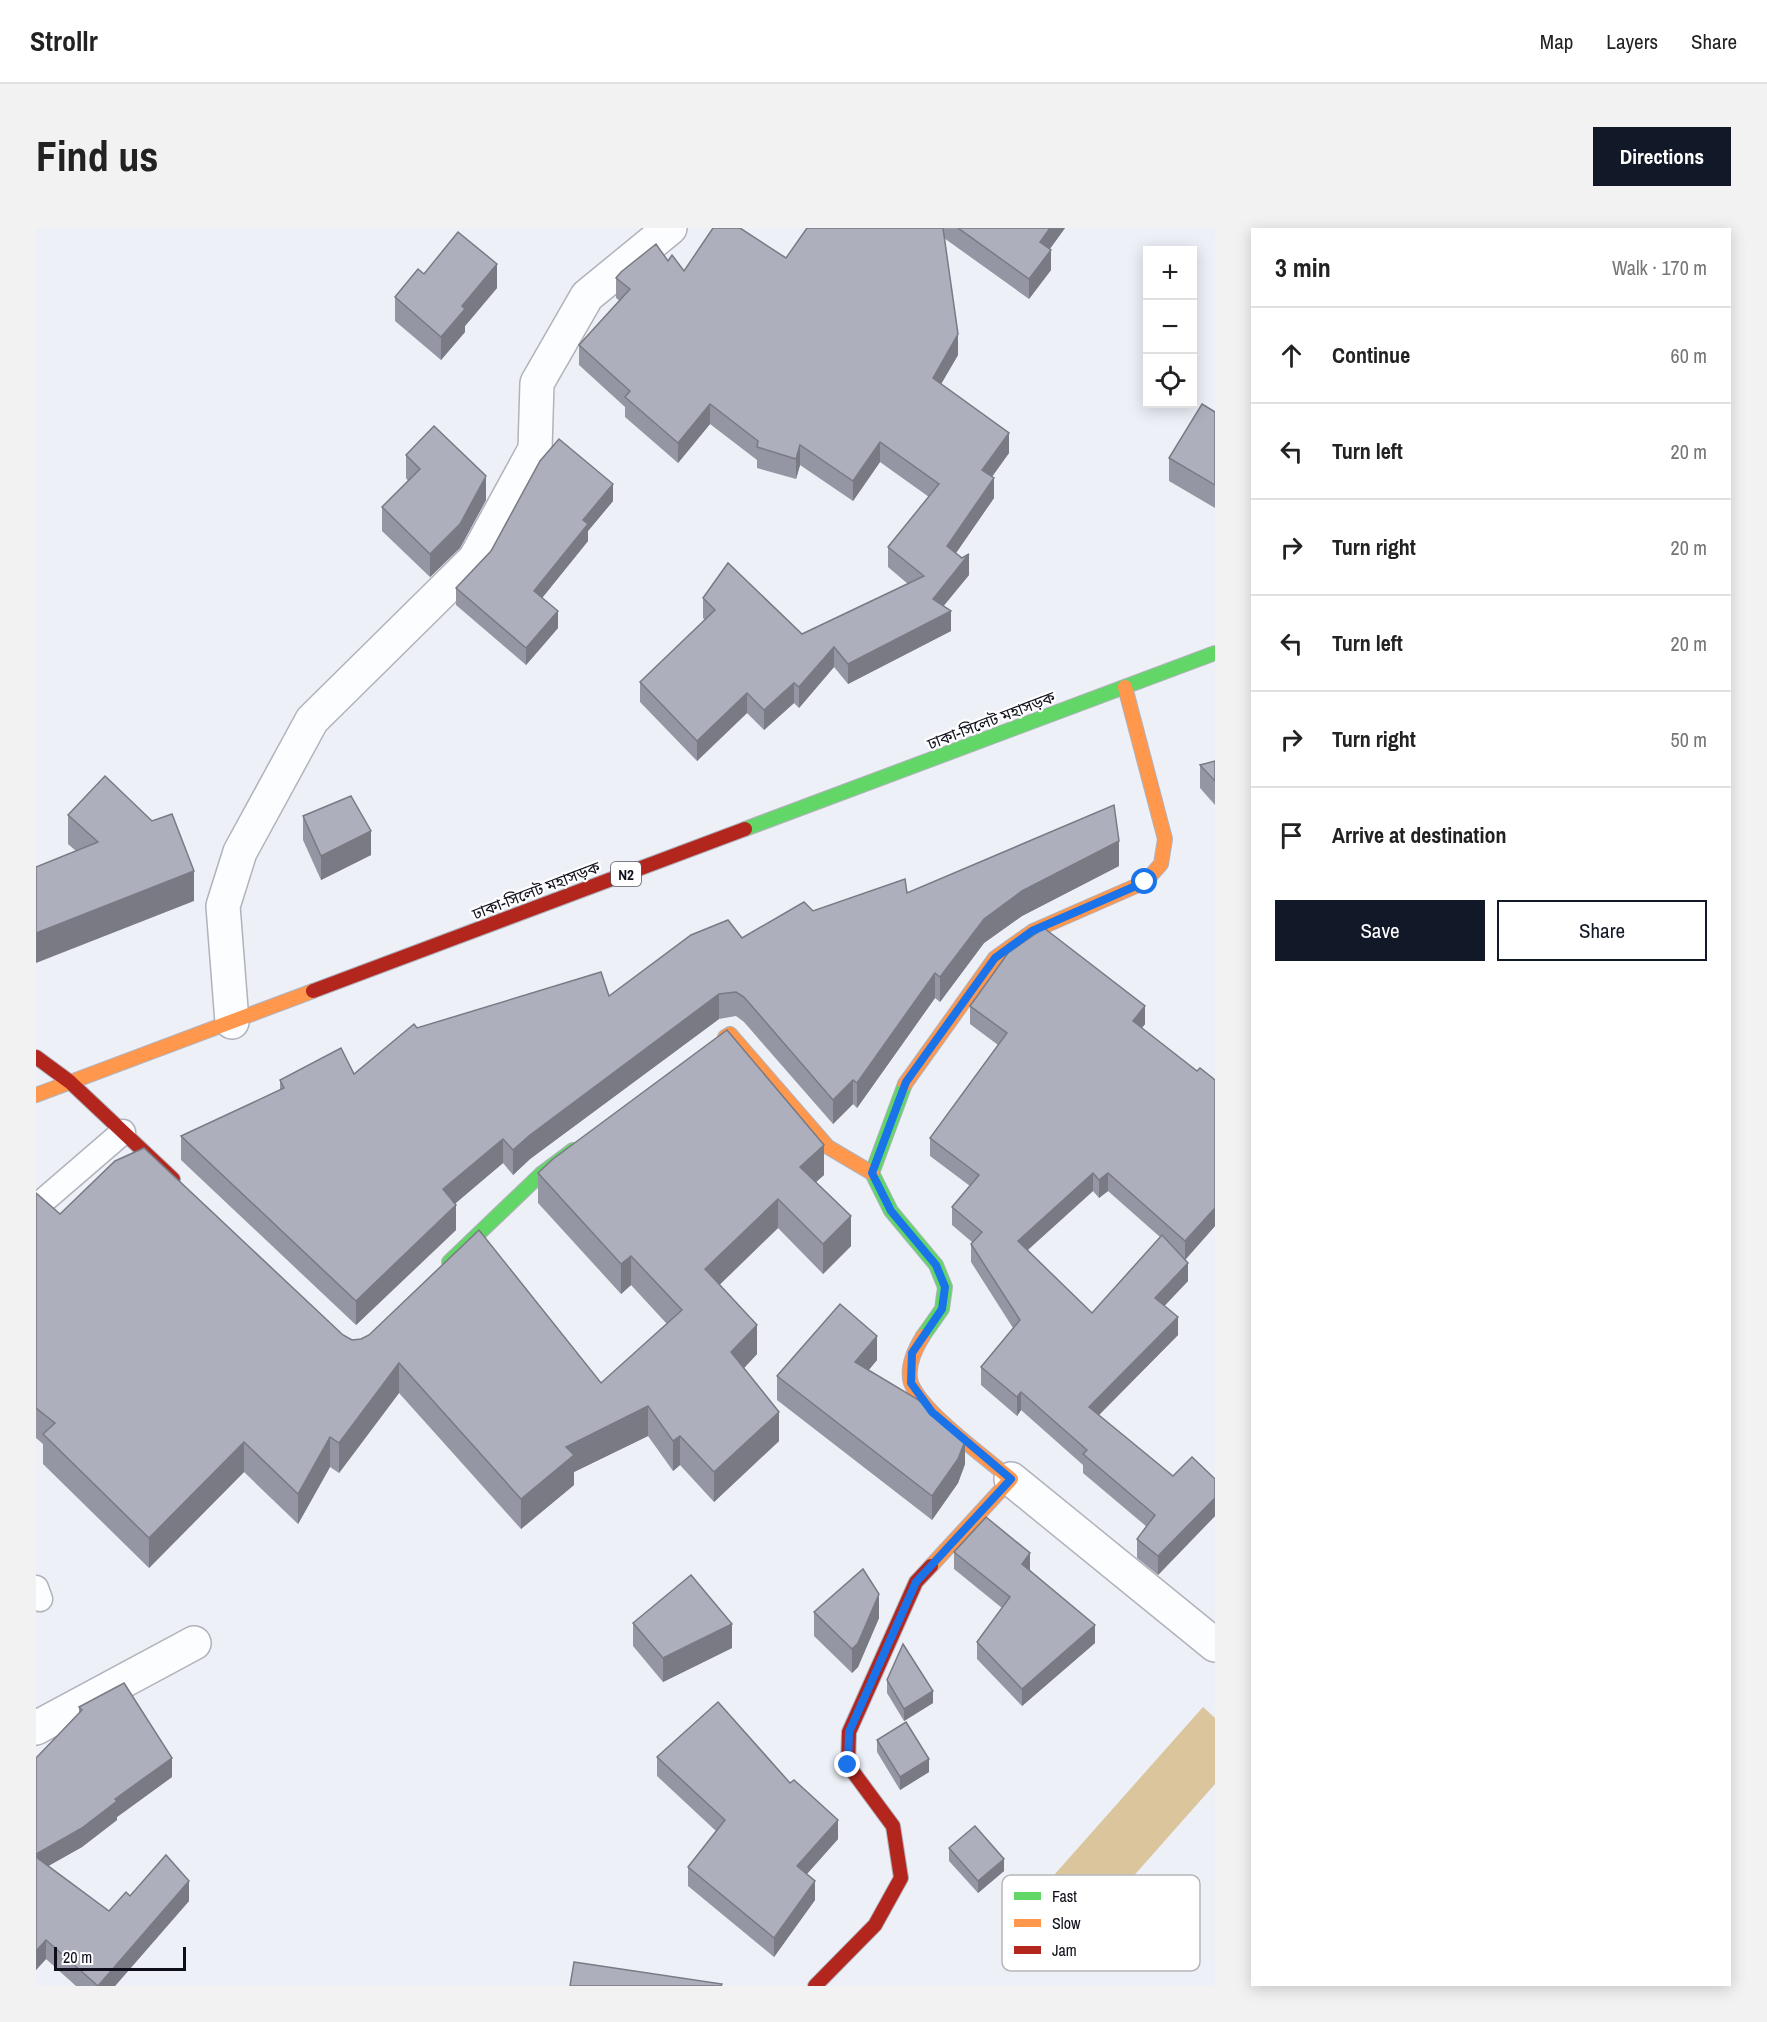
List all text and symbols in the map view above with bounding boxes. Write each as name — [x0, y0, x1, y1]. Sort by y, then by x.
text: Strollr — [30, 22, 98, 60]
text: Map — [1540, 27, 1573, 56]
text: Layers — [1606, 27, 1658, 56]
text: Share — [1691, 27, 1737, 56]
button: Directions — [1593, 127, 1731, 186]
text: Find us — [36, 128, 158, 184]
map controls — [1143, 246, 1197, 408]
button: + — [1143, 246, 1197, 300]
text: 3 min — [1275, 250, 1331, 285]
text: Walk · 170 m — [1612, 254, 1707, 281]
button: − — [1143, 300, 1197, 354]
icon: ahead — [1275, 339, 1308, 372]
text: Continue — [1332, 340, 1410, 370]
text: 60 m — [1671, 342, 1707, 369]
button: locate — [1143, 354, 1197, 408]
icon: left — [1275, 435, 1308, 468]
text: Turn left — [1332, 436, 1403, 466]
text: 20 m — [1671, 438, 1707, 465]
icon: right — [1275, 531, 1308, 564]
text: Turn right — [1332, 532, 1416, 562]
text: 20 m — [1671, 534, 1707, 561]
icon: left — [1275, 627, 1308, 660]
text: Turn left — [1332, 628, 1403, 658]
text: 20 m — [1671, 630, 1707, 657]
street label: ঢাকা-সিলেট মহাসড়ক — [923, 685, 1059, 755]
icon: right — [1275, 723, 1308, 756]
text: Turn right — [1332, 724, 1416, 754]
text: 50 m — [1671, 726, 1707, 753]
icon: arrive — [1275, 819, 1308, 852]
text: Arrive at destination — [1332, 820, 1506, 850]
street label: ঢাকা-সিলেট মহাসড়ক — [468, 855, 604, 925]
road number: N2 — [611, 862, 641, 886]
route start — [1131, 868, 1157, 894]
button: Save — [1275, 900, 1485, 961]
button: Share — [1497, 900, 1707, 961]
route end — [834, 1751, 860, 1777]
legend — [1002, 1875, 1200, 1971]
text: Fast — [1052, 1885, 1077, 1907]
text: Slow — [1052, 1912, 1081, 1934]
text: Jam — [1052, 1939, 1077, 1961]
scale bar — [54, 1944, 186, 1972]
text: 20 m — [63, 1946, 92, 1968]

